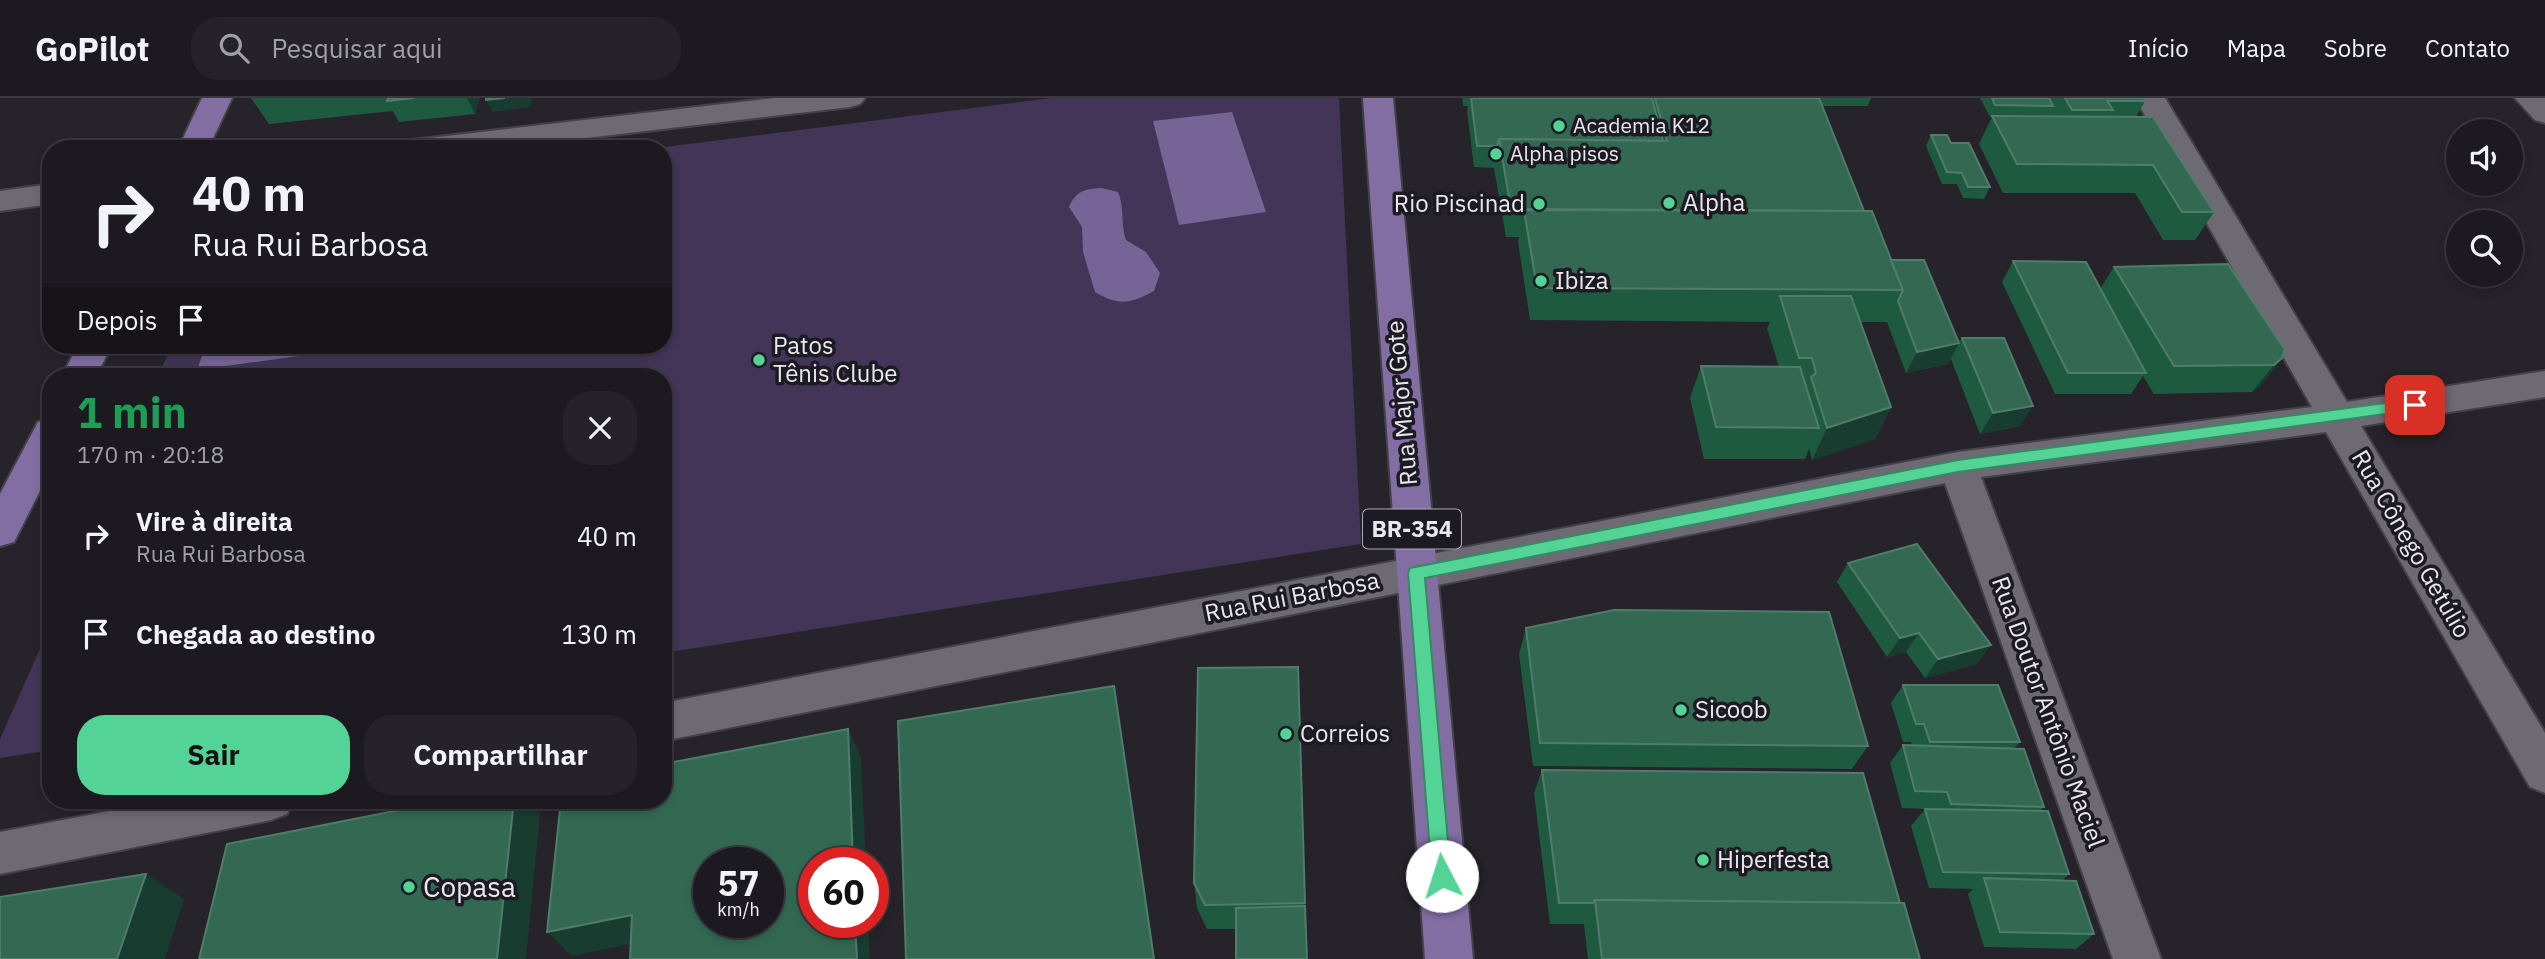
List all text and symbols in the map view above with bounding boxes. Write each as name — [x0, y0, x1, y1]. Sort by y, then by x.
search box — [191, 17, 681, 80]
text: GoPilot — [35, 27, 149, 70]
icon: search — [215, 29, 253, 67]
text: Pesquisar aqui — [271, 31, 442, 65]
text: Início — [2128, 32, 2189, 64]
text: Mapa — [2227, 32, 2286, 64]
text: Sobre — [2324, 32, 2387, 64]
text: Contato — [2425, 32, 2510, 64]
place label: Academia K12 — [1573, 111, 1710, 139]
marker: Academia K12 — [1551, 118, 1567, 134]
map controls — [2446, 119, 2523, 287]
button: sound — [2446, 119, 2523, 196]
place label: Alpha pisos — [1510, 139, 1619, 167]
marker: Alpha pisos — [1488, 146, 1504, 162]
text: 40 m — [192, 161, 306, 224]
icon: right — [77, 168, 168, 259]
place label: Alpha — [1683, 186, 1745, 218]
place label: Rio Piscinad — [1394, 187, 1525, 219]
marker: Alpha — [1661, 195, 1677, 211]
marker: Rio Piscinad — [1531, 196, 1547, 212]
button: search — [2446, 210, 2523, 287]
text: Rua Rui Barbosa — [192, 223, 428, 265]
place label: Ibiza — [1555, 264, 1609, 296]
marker: Ibiza — [1533, 273, 1549, 289]
icon: arrive — [172, 301, 210, 339]
text: Depois — [77, 303, 158, 337]
street label: Rua Major Gote — [1378, 319, 1424, 487]
place label: Patos Tênis Clube — [773, 329, 898, 389]
marker: Patos Tênis Clube — [751, 352, 767, 368]
pin — [2385, 375, 2445, 435]
text: 1 min — [77, 385, 187, 440]
icon: arrive — [2396, 386, 2434, 424]
button: close — [563, 391, 637, 465]
text: 170 m · 20:18 — [77, 439, 224, 469]
street label: Rua Cônego Getúlio — [2345, 444, 2479, 643]
text: Vire à direita — [136, 504, 293, 538]
road number: BR-354 — [1363, 510, 1461, 548]
icon: right — [77, 517, 115, 555]
text: 40 m — [577, 519, 637, 553]
text: Rua Rui Barbosa — [136, 538, 306, 568]
street label: Rua Rui Barbosa — [1202, 563, 1382, 629]
street label: Rua Doutor Antônio Maciel — [1985, 572, 2113, 852]
icon: arrive — [77, 615, 115, 653]
text: Chegada ao destino — [136, 617, 375, 651]
text: 130 m — [561, 617, 637, 651]
place label: Sicoob — [1695, 693, 1768, 725]
marker: Sicoob — [1673, 702, 1689, 718]
button: Sair — [77, 715, 350, 795]
button: Compartilhar — [364, 715, 637, 795]
place label: Correios — [1300, 717, 1390, 749]
marker: Correios — [1278, 726, 1294, 742]
position arrow — [1405, 839, 1479, 913]
place label: Hiperfesta — [1717, 843, 1830, 875]
speed limit sign: 60 — [798, 847, 889, 938]
marker: Hiperfesta — [1695, 852, 1711, 868]
text: 57 — [717, 860, 760, 906]
place label: Copasa — [423, 868, 516, 905]
marker: Copasa — [401, 879, 417, 895]
text: km/h — [717, 898, 760, 921]

